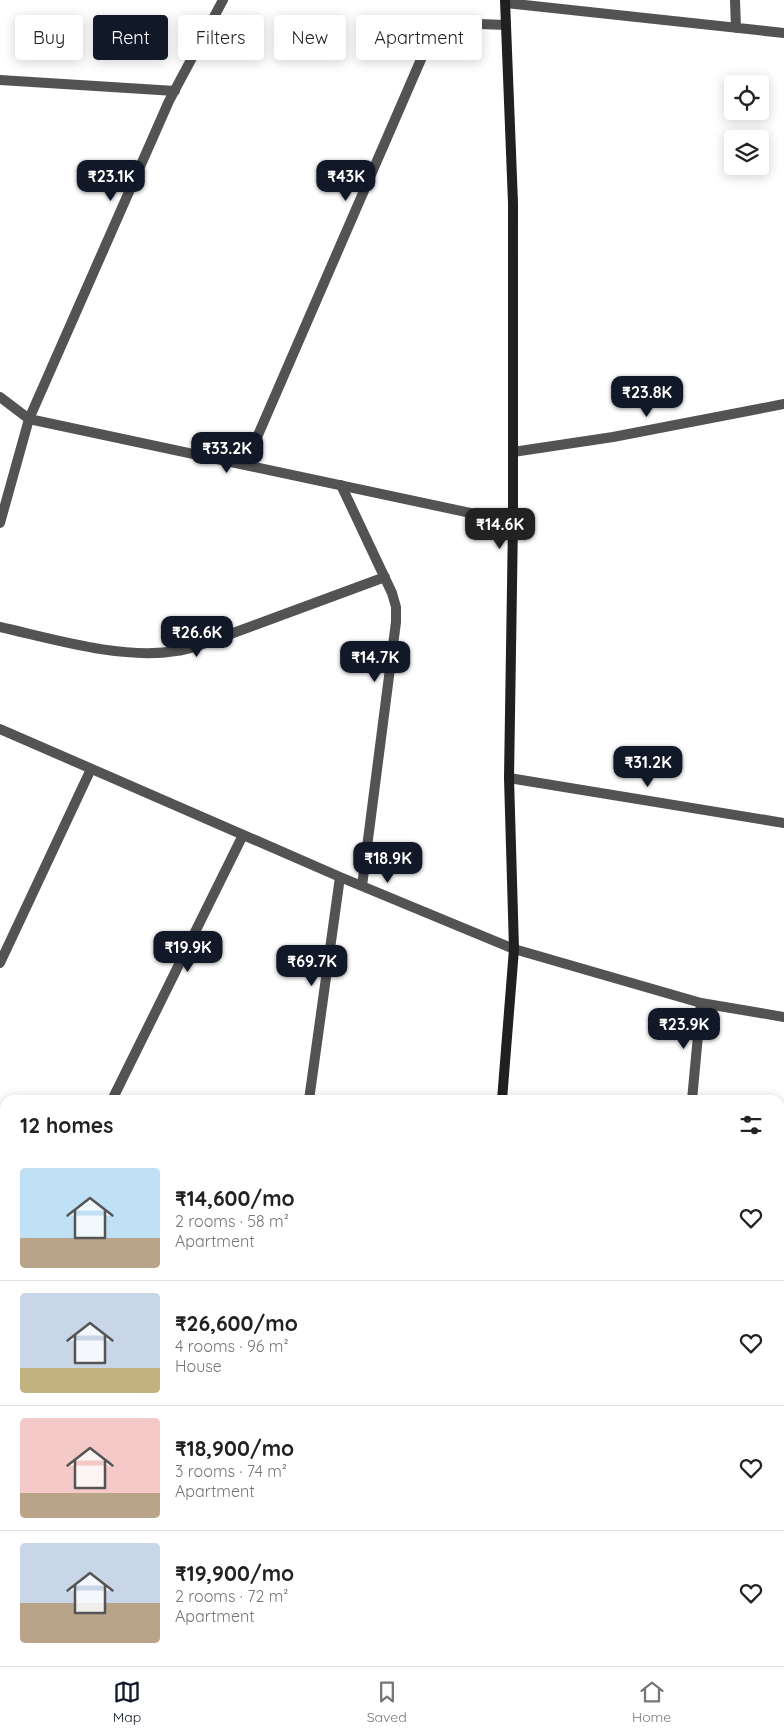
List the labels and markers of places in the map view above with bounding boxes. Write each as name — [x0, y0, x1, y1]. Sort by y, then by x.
pin: ₹23.1K — [70, 160, 152, 202]
pin: ₹43K — [316, 160, 376, 202]
pin: ₹23.8K — [606, 376, 688, 418]
pin: ₹33.2K — [186, 432, 268, 474]
pin: ₹14.6K — [459, 508, 541, 550]
pin: ₹26.6K — [156, 616, 238, 658]
pin: ₹14.7K — [334, 640, 416, 683]
pin: ₹31.2K — [607, 746, 689, 788]
pin: ₹18.9K — [347, 842, 429, 884]
pin: ₹19.9K — [147, 930, 229, 973]
pin: ₹69.7K — [271, 944, 353, 987]
pin: ₹23.9K — [643, 1008, 725, 1050]

